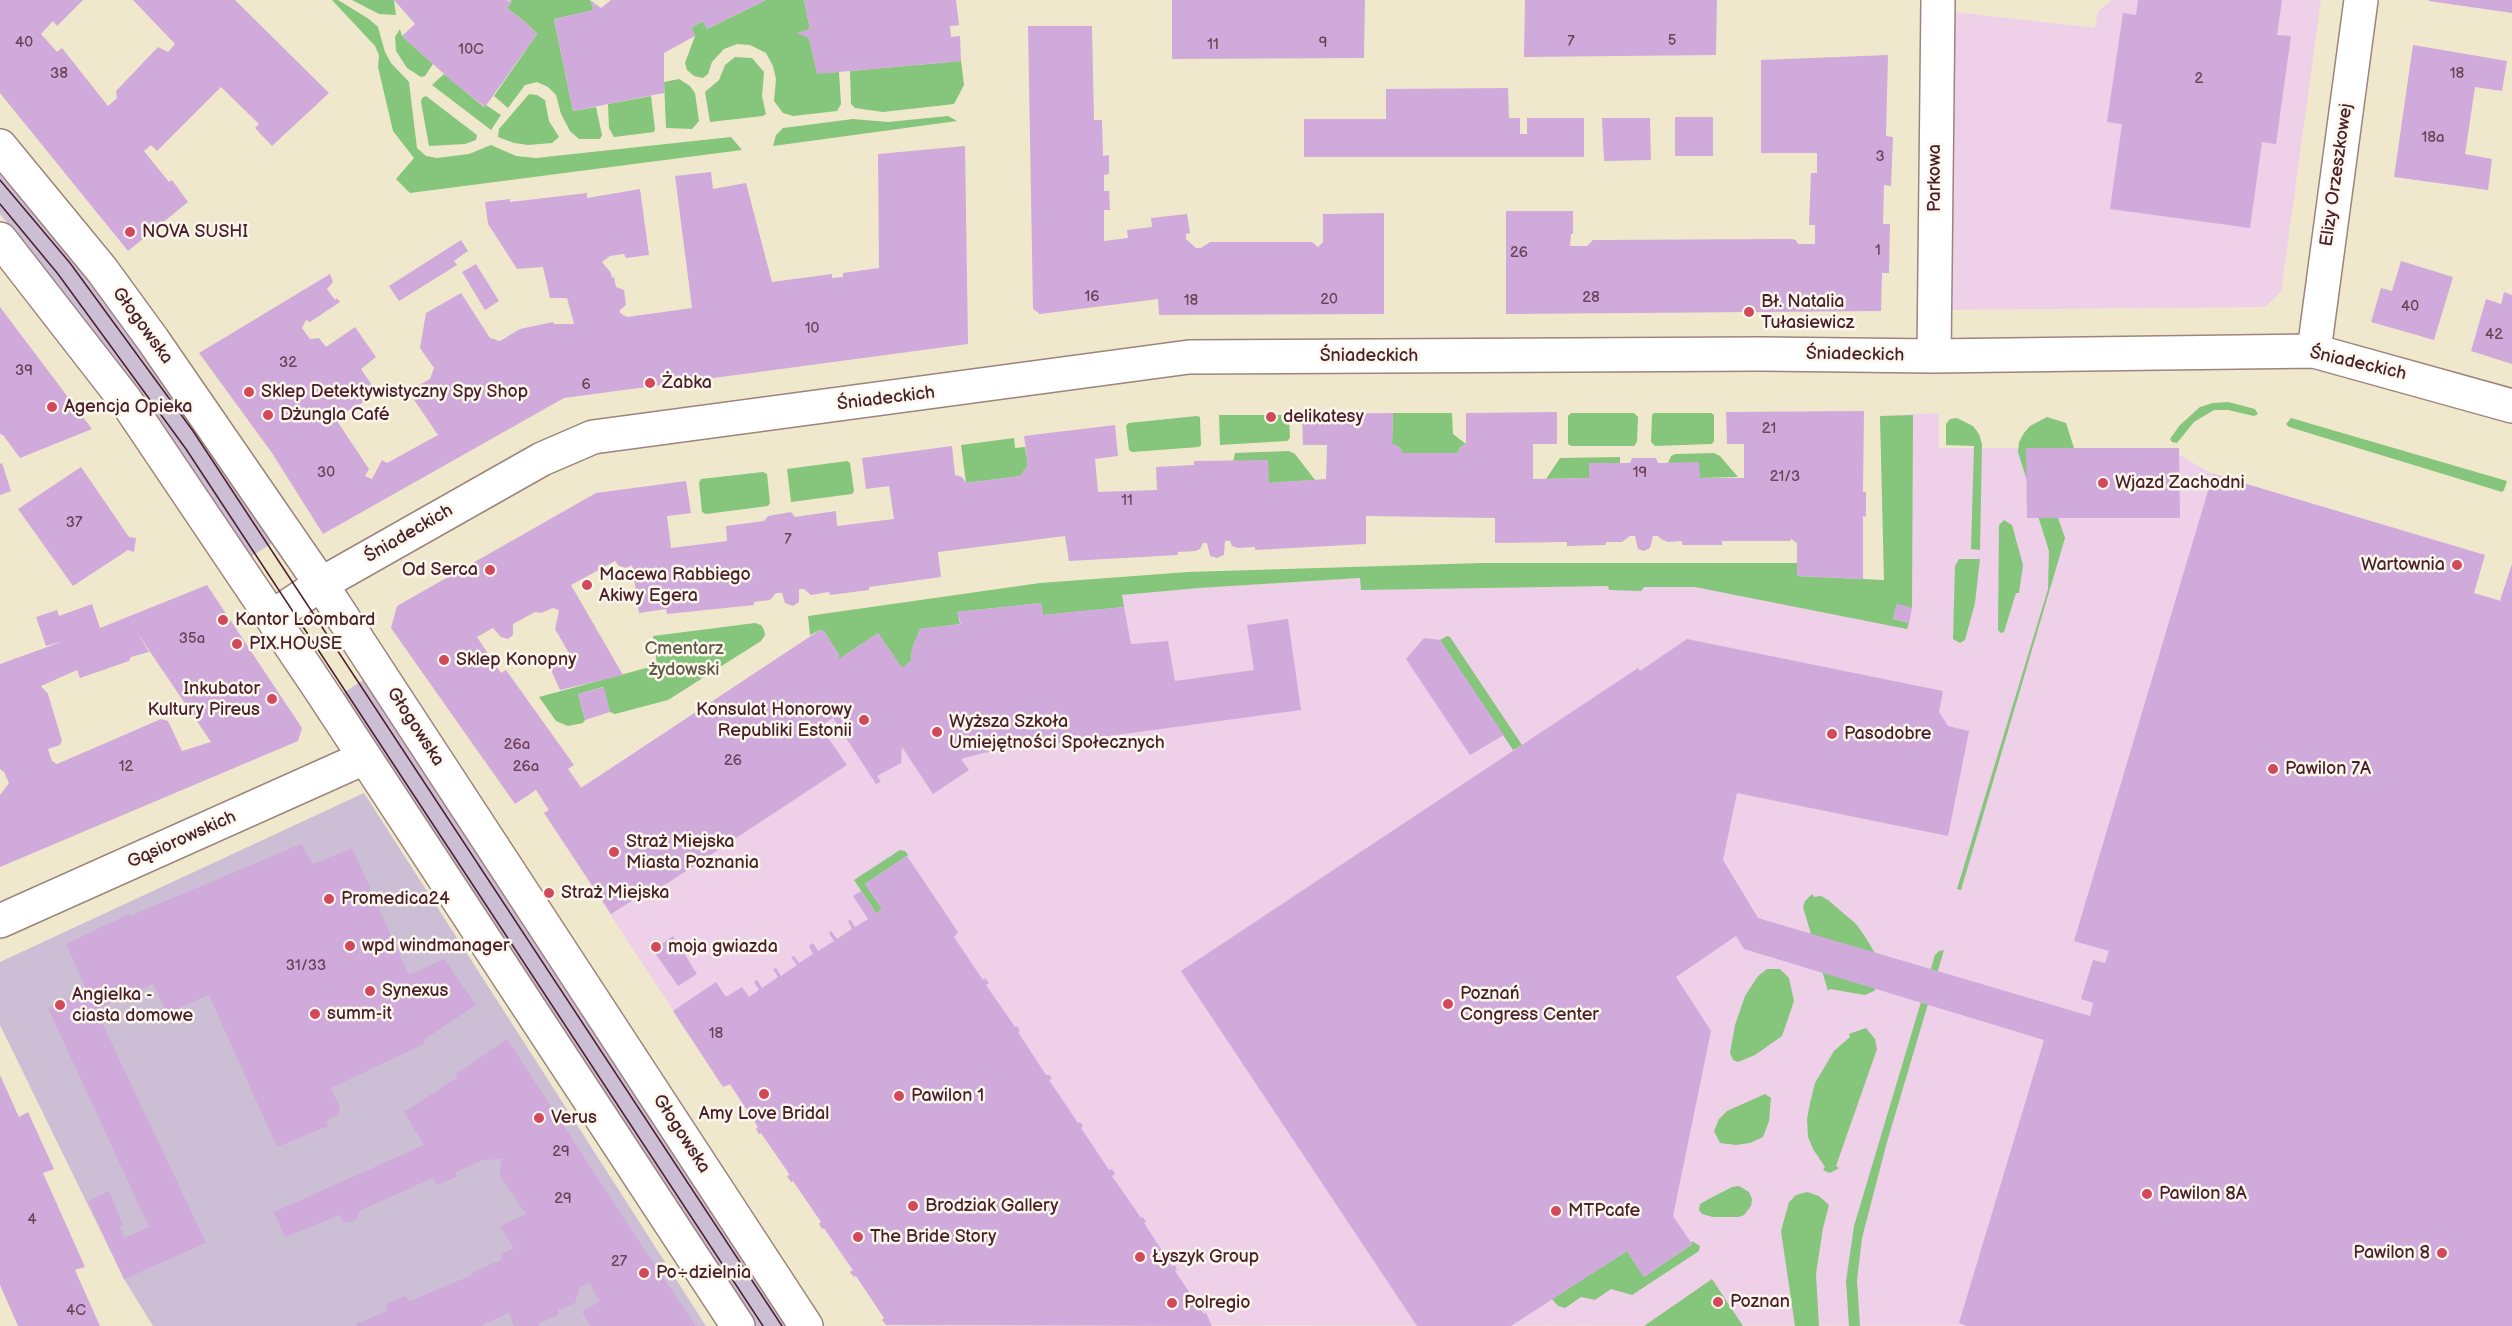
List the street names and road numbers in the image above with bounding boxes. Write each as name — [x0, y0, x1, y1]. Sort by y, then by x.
street label: Elizy Orzeszkowej — [2316, 102, 2358, 248]
street label: Parkowa — [1924, 144, 1946, 212]
street label: Głogowska — [107, 283, 177, 369]
street label: Śniadeckich — [2308, 342, 2408, 386]
street label: Śniadeckich — [1806, 343, 1904, 367]
street label: Śniadeckich — [1320, 345, 1418, 367]
street label: Śniadeckich — [836, 382, 936, 416]
street label: Śniadeckich — [361, 500, 457, 568]
street label: Głogowska — [382, 684, 448, 770]
street label: Gąsiorowskich — [124, 806, 240, 874]
street label: Głogowska — [648, 1091, 714, 1177]

